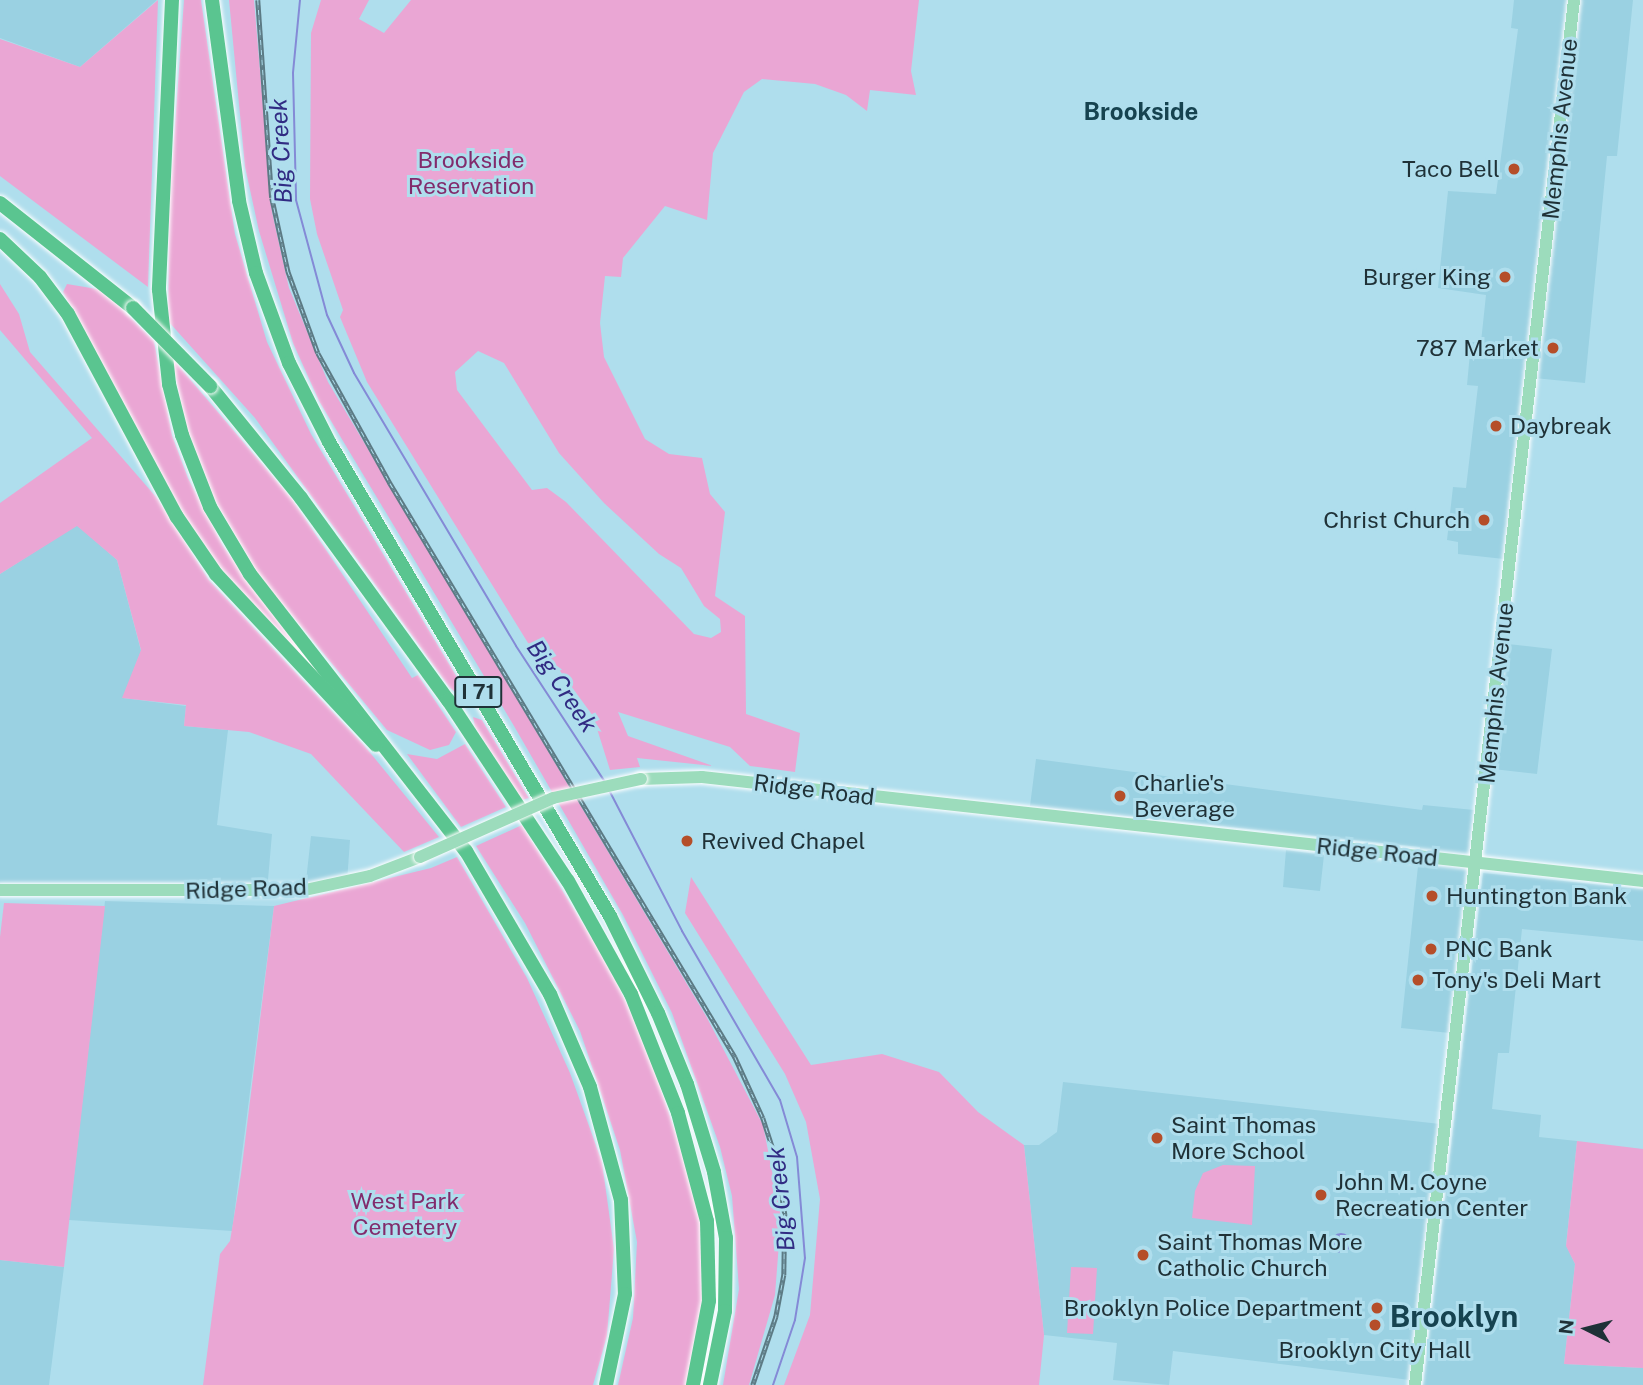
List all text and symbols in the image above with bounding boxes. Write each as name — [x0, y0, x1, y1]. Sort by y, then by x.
street label: Memphis Avenue — [1537, 37, 1583, 221]
water label: Big Creek — [264, 98, 298, 204]
district label: Brookside — [1084, 98, 1198, 126]
park label: Brookside Reservation — [408, 146, 534, 200]
place label: Taco Bell — [1402, 155, 1500, 183]
marker: Taco Bell — [1506, 161, 1522, 177]
place label: Burger King — [1363, 263, 1491, 291]
marker: Burger King — [1497, 269, 1513, 285]
place label: 787 Market — [1416, 334, 1539, 362]
marker: 787 Market — [1545, 340, 1561, 356]
place label: Daybreak — [1510, 412, 1612, 440]
marker: Daybreak — [1488, 418, 1504, 434]
place label: Christ Church — [1323, 506, 1470, 534]
marker: Christ Church — [1476, 512, 1492, 528]
street label: Memphis Avenue — [1473, 601, 1519, 785]
water label: Big Creek — [521, 634, 603, 738]
road number: I 71 — [454, 674, 503, 710]
street label: Ridge Road — [752, 769, 876, 811]
place label: Charlie's Beverage — [1134, 769, 1235, 823]
marker: Charlie's Beverage — [1112, 788, 1128, 804]
place label: Revived Chapel — [701, 827, 865, 855]
street label: Ridge Road — [1315, 832, 1439, 872]
marker: Revived Chapel — [679, 833, 695, 849]
street label: Ridge Road — [185, 873, 307, 905]
place label: Huntington Bank — [1446, 882, 1627, 910]
marker: Huntington Bank — [1424, 888, 1440, 904]
place label: PNC Bank — [1445, 935, 1553, 963]
marker: PNC Bank — [1423, 941, 1439, 957]
place label: Tony's Deli Mart — [1432, 966, 1601, 994]
marker: Tony's Deli Mart — [1410, 972, 1426, 988]
place label: Saint Thomas More School — [1171, 1111, 1316, 1165]
marker: Saint Thomas More School — [1149, 1130, 1165, 1146]
water label: Big Creek — [761, 1145, 801, 1253]
place label: John M. Coyne Recreation Center — [1335, 1168, 1528, 1222]
park label: West Park Cemetery — [351, 1187, 459, 1241]
marker: John M. Coyne Recreation Center — [1313, 1187, 1329, 1203]
place label: Saint Thomas More Catholic Church — [1157, 1228, 1363, 1282]
marker: Saint Thomas More Catholic Church — [1135, 1247, 1151, 1263]
place label: Brooklyn Police Department — [1064, 1294, 1363, 1322]
north arrow — [1552, 1294, 1622, 1364]
district label: Brooklyn — [1390, 1298, 1518, 1334]
marker: Brooklyn Police Department — [1369, 1300, 1385, 1316]
marker: Brooklyn City Hall — [1367, 1317, 1383, 1333]
text: N — [1554, 1318, 1578, 1335]
place label: Brooklyn City Hall — [1278, 1336, 1472, 1364]

